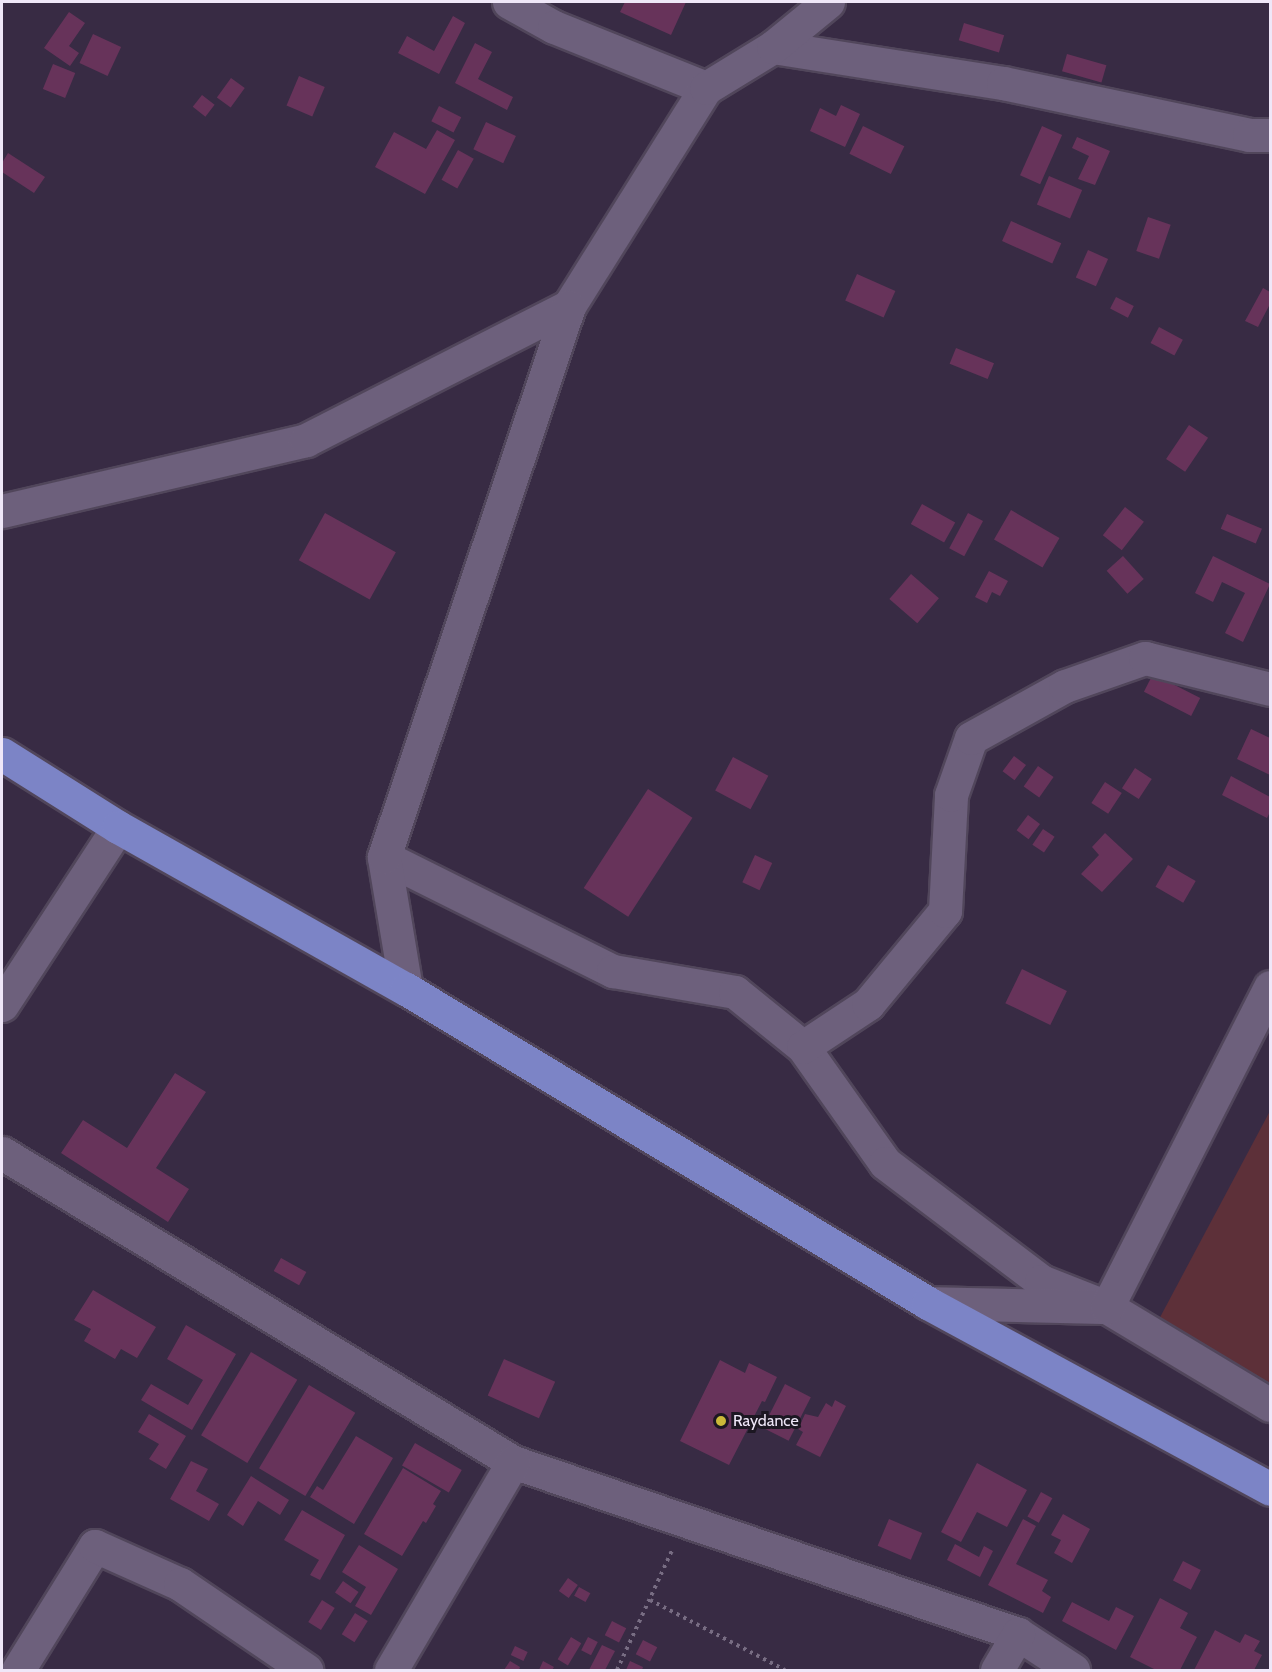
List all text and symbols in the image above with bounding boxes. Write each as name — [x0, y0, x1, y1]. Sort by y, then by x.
place label: Raydance — [733, 1411, 799, 1431]
marker: Raydance — [714, 1414, 728, 1428]

